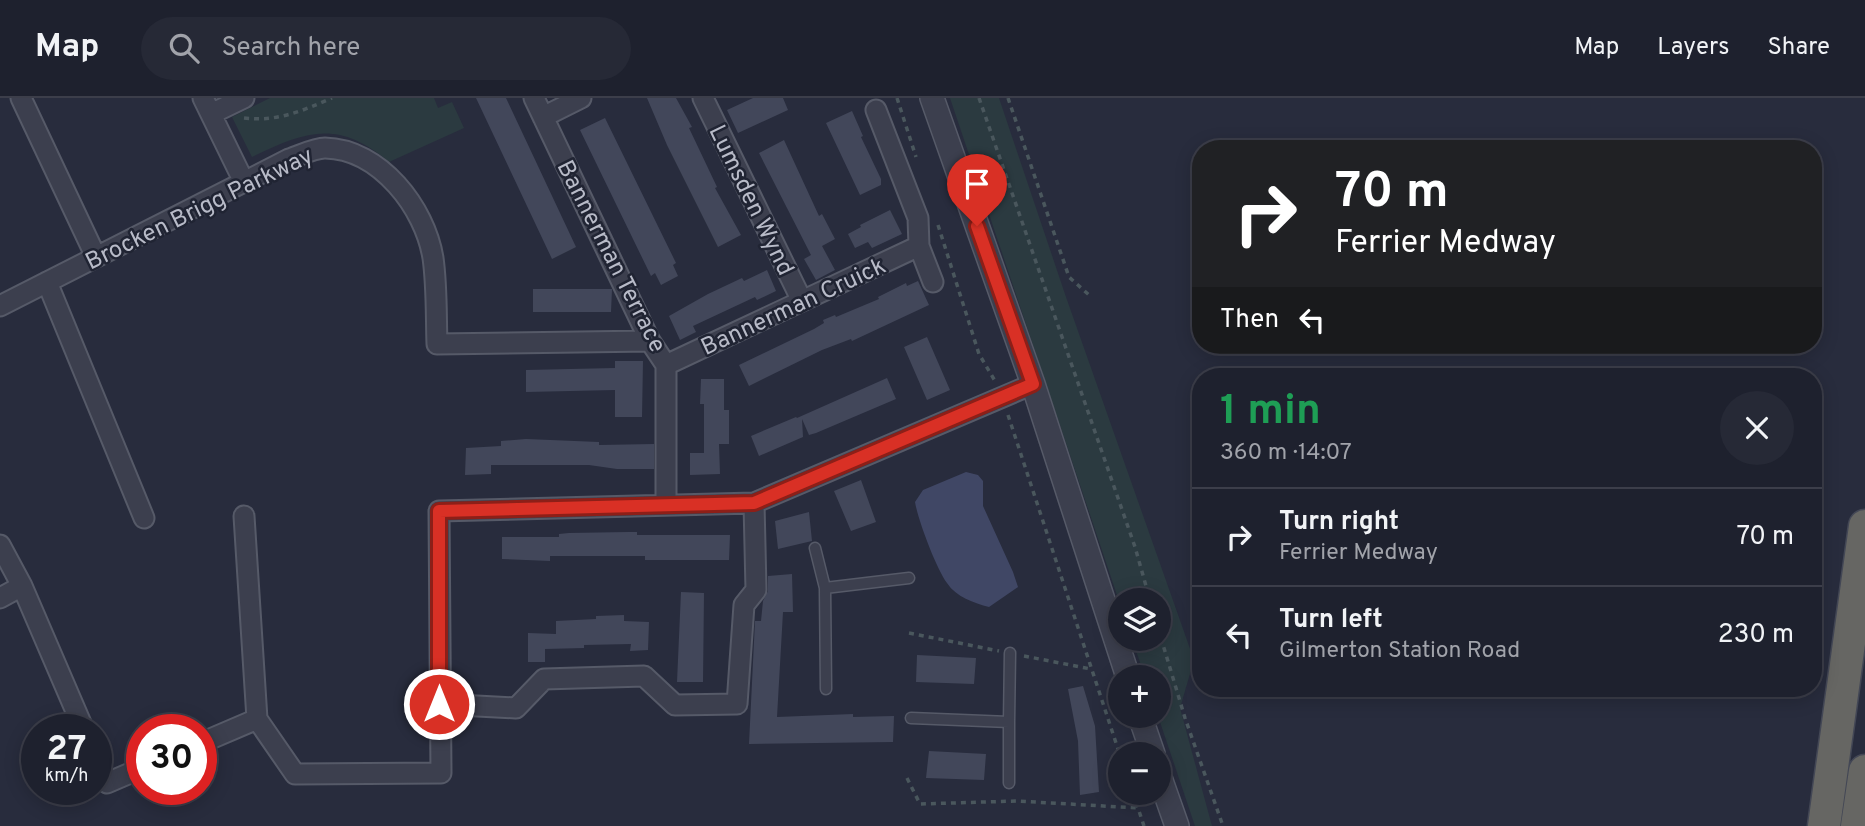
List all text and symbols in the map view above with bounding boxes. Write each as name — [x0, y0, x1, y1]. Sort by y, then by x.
search box — [141, 17, 631, 80]
text: Map — [35, 27, 99, 69]
icon: search — [165, 29, 203, 67]
text: Search here — [221, 32, 360, 65]
text: Map — [1574, 33, 1619, 63]
text: Layers — [1657, 33, 1729, 63]
text: Share — [1767, 33, 1830, 63]
street label: Lumsden Wynd — [701, 121, 800, 281]
street label: Brocken Brigg Parkway — [81, 142, 319, 278]
pin — [947, 154, 1007, 226]
street label: Bannerman Terrace — [549, 156, 672, 358]
text: 70 m — [1335, 163, 1449, 225]
icon: arrive — [958, 165, 996, 203]
icon: right — [1220, 168, 1311, 259]
text: Ferrier Medway — [1335, 224, 1556, 264]
street label: Bannerman Cruick — [697, 252, 891, 364]
icon: left — [1293, 301, 1331, 339]
text: Then — [1220, 304, 1279, 337]
text: 1 min — [1220, 386, 1321, 439]
button: close — [1720, 391, 1794, 465]
text: 360 m · 14:07 — [1220, 439, 1352, 468]
text: Turn right — [1279, 506, 1399, 539]
icon: right — [1220, 518, 1258, 556]
text: 70 m — [1736, 521, 1794, 554]
text: Ferrier Medway — [1279, 539, 1438, 568]
map controls — [1108, 588, 1171, 805]
button: layers — [1108, 588, 1171, 651]
text: Turn left — [1279, 604, 1383, 637]
icon: left — [1220, 616, 1258, 654]
text: 230 m — [1718, 619, 1794, 652]
text: Gilmerton Station Road — [1279, 637, 1520, 666]
button: + — [1108, 665, 1171, 728]
position arrow — [402, 667, 476, 741]
speed limit sign: 30 — [126, 714, 217, 805]
text: 27 — [47, 728, 86, 772]
button: − — [1108, 742, 1171, 805]
text: km/h — [45, 765, 88, 788]

